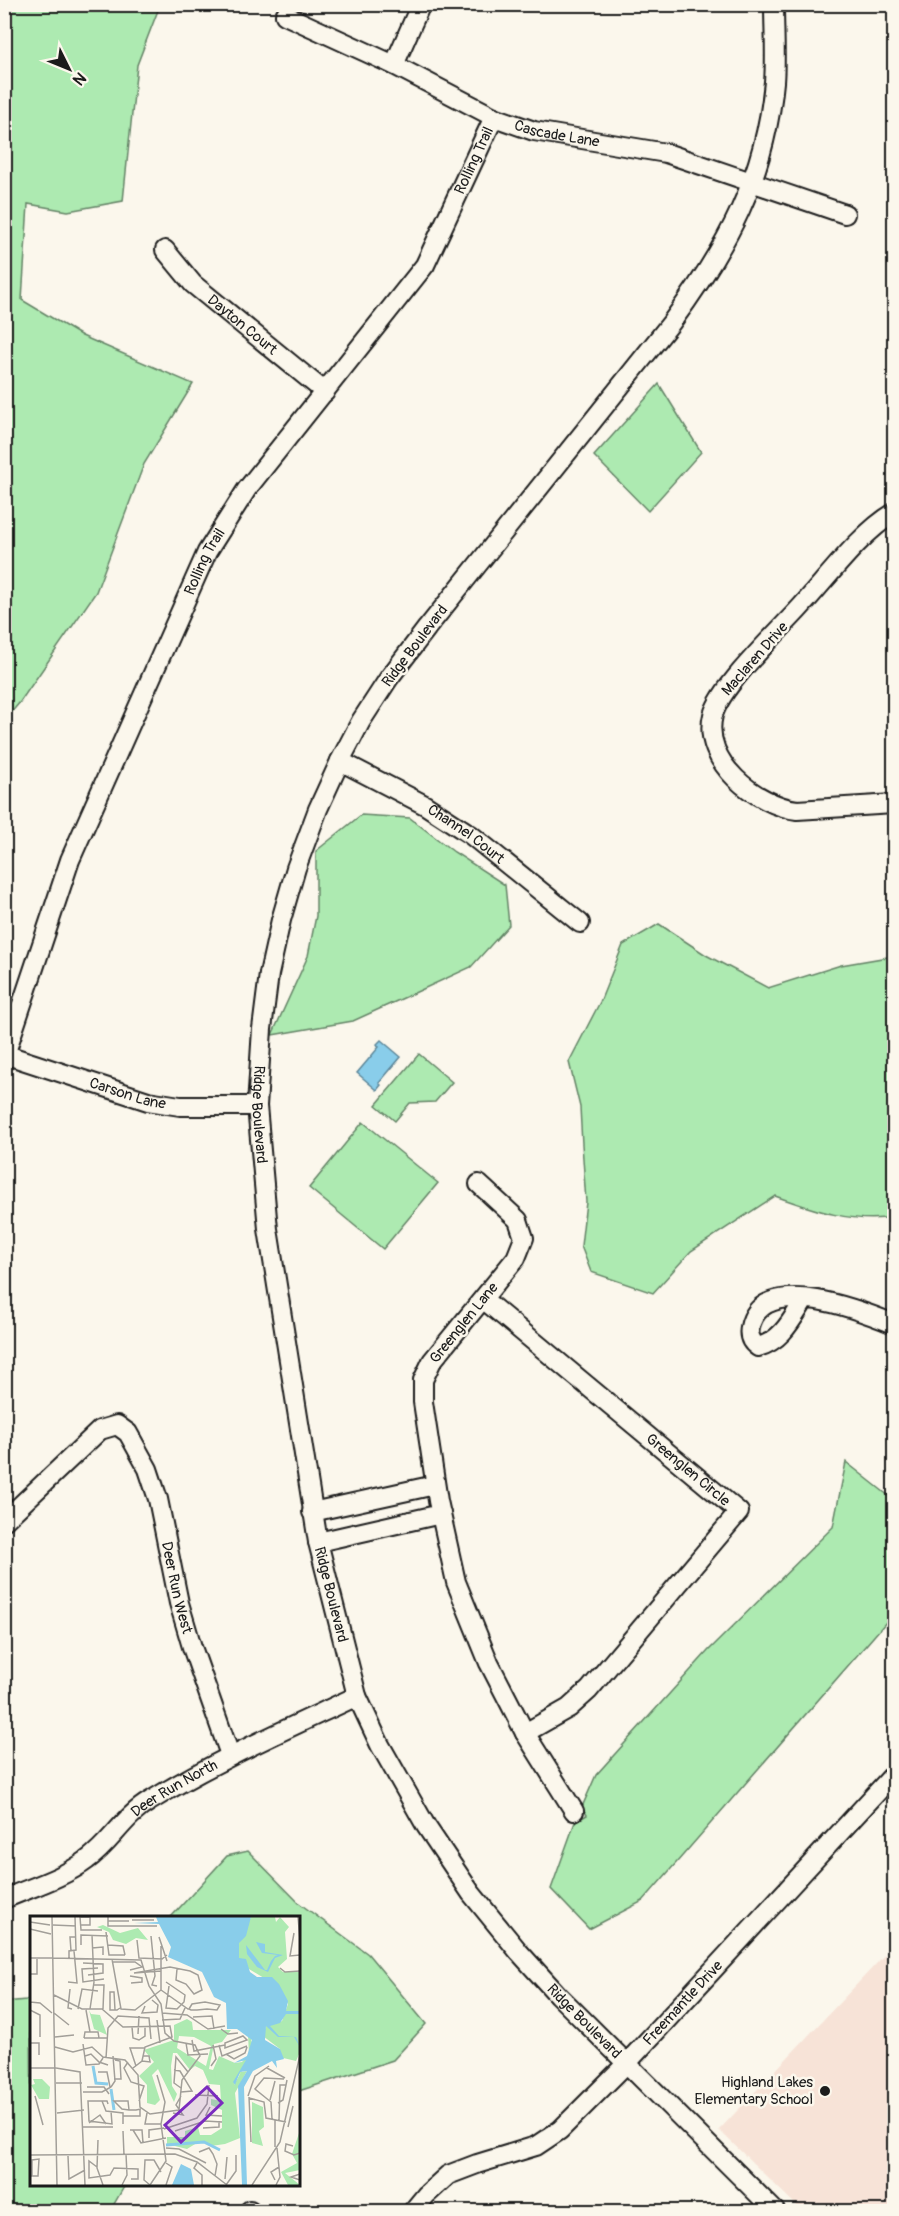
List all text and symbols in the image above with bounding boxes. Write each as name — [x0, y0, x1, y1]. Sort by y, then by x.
north arrow — [39, 39, 99, 99]
text: N — [68, 68, 90, 89]
street label: Cascade Lane — [512, 115, 602, 151]
street label: Rolling Trail — [450, 124, 498, 197]
street label: Dayton Court — [204, 290, 282, 359]
street label: Rolling Trail — [180, 525, 229, 598]
street label: Ridge Boulevard — [378, 601, 452, 691]
street label: Maclaren Drive — [718, 618, 793, 700]
street label: Channel Court — [424, 800, 509, 868]
street label: Ridge Boulevard — [247, 1065, 272, 1164]
street label: Carson Lane — [87, 1073, 168, 1113]
street label: Greenglen Lane — [426, 1278, 503, 1367]
street label: Greenglen Circle — [642, 1429, 735, 1511]
street label: Deer Run West — [157, 1540, 197, 1637]
street label: Ridge Boulevard — [310, 1545, 353, 1644]
street label: Deer Run North — [127, 1755, 221, 1821]
inset map — [30, 1916, 300, 2186]
street label: Freemantle Drive — [639, 1956, 727, 2049]
street label: Ridge Boulevard — [543, 1980, 626, 2063]
place label: Highland Lakes Elementary School — [695, 2073, 813, 2109]
marker: Highland Lakes Elementary School — [818, 2084, 832, 2098]

